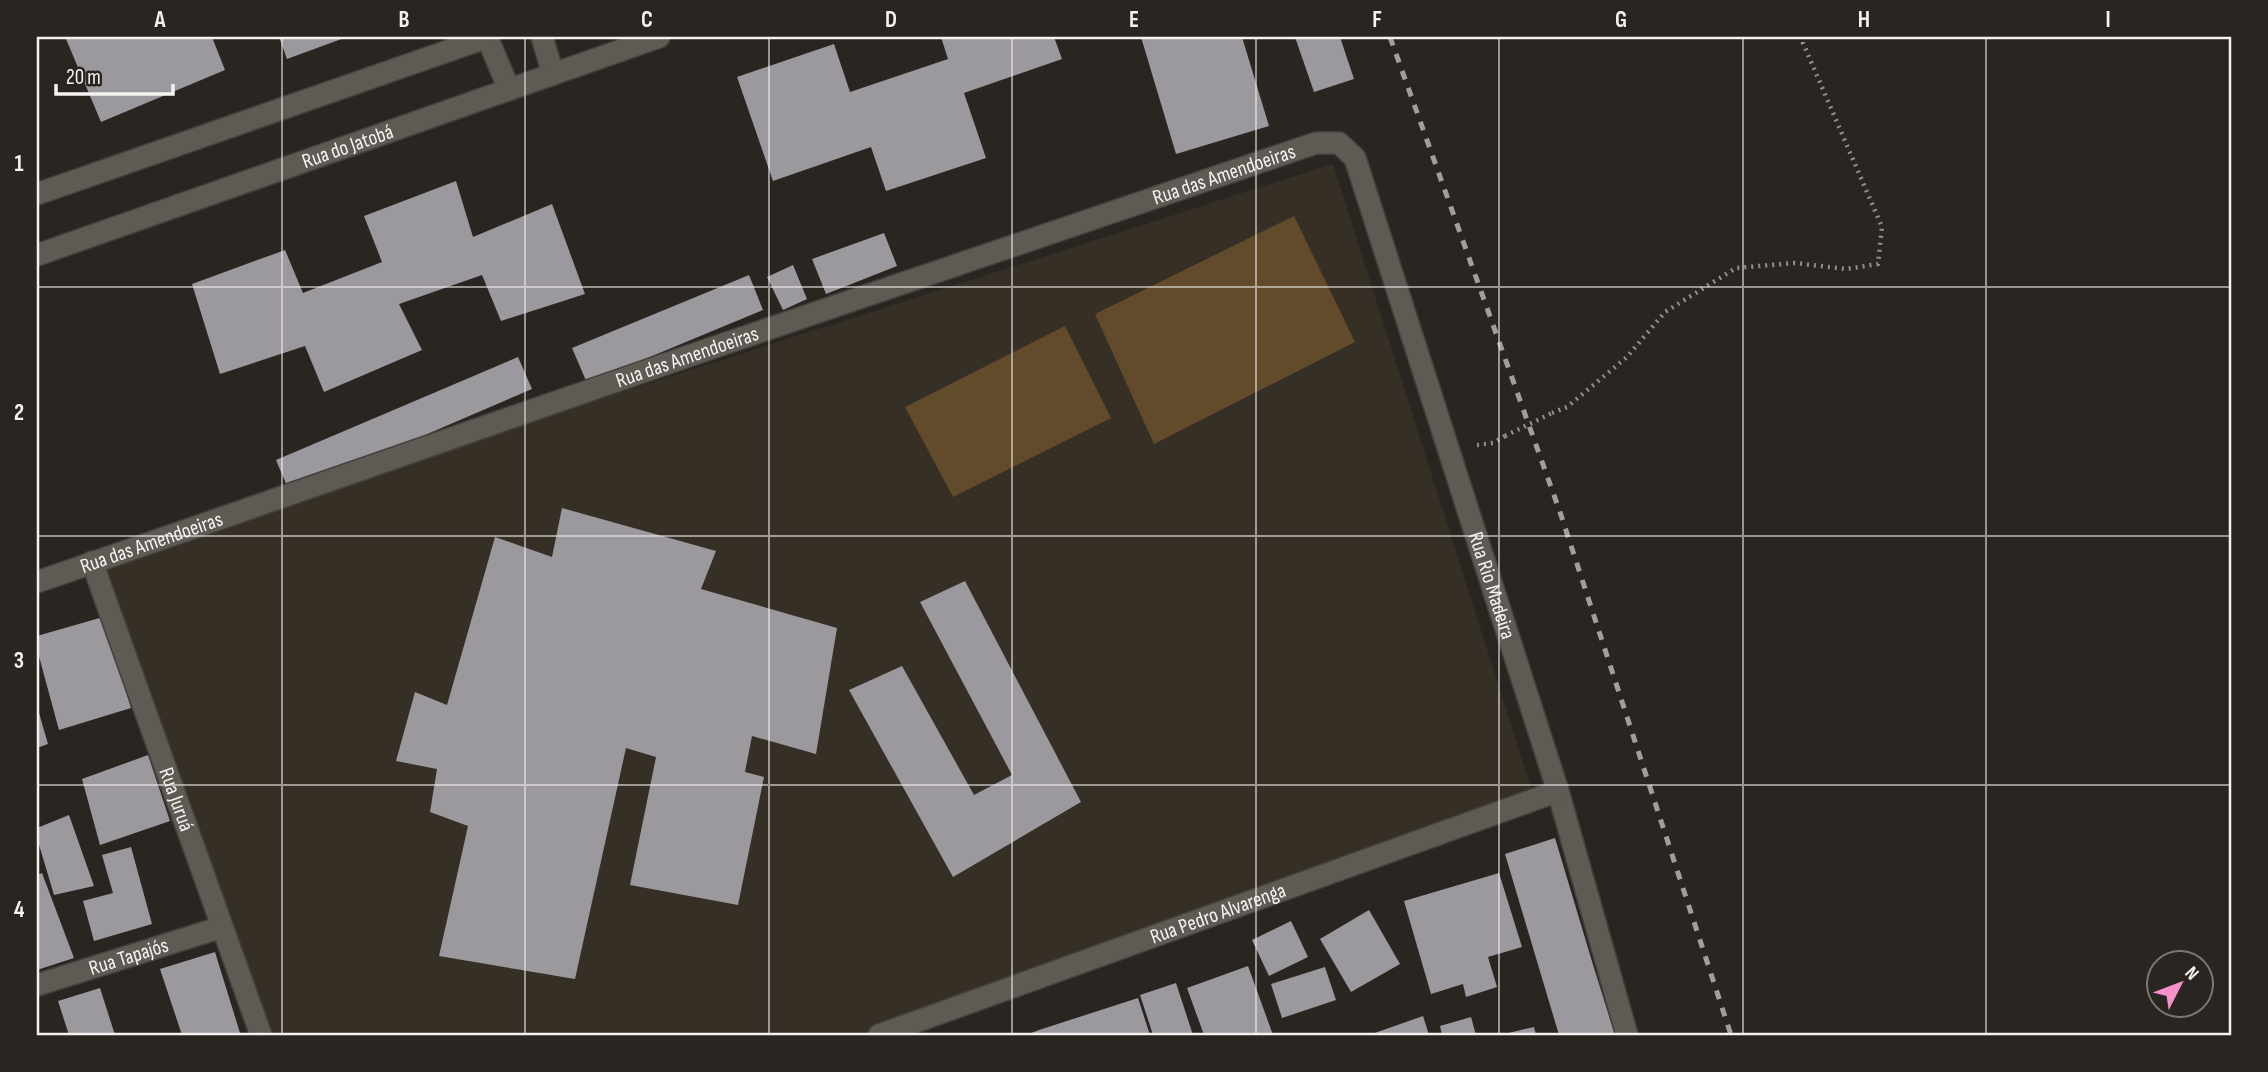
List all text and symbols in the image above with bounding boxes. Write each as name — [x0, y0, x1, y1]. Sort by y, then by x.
text: A — [154, 6, 167, 34]
text: B — [399, 6, 410, 34]
text: C — [641, 6, 653, 34]
text: D — [885, 6, 897, 34]
text: E — [1129, 6, 1139, 34]
text: F — [1372, 6, 1382, 34]
text: G — [1615, 6, 1627, 34]
text: H — [1858, 6, 1870, 34]
text: I — [2105, 6, 2111, 34]
scale bar — [56, 52, 173, 96]
text: 20 m — [66, 65, 101, 90]
street label: Rua do Jatobá — [299, 119, 396, 174]
street label: Rua das Amendoeiras — [1149, 138, 1299, 210]
text: 1 — [14, 150, 24, 178]
street label: Rua das Amendoeiras — [612, 321, 762, 393]
text: 2 — [14, 399, 24, 427]
street label: Rua das Amendoeiras — [77, 506, 226, 579]
street label: Rua Rio Madeira — [1463, 529, 1521, 642]
text: 3 — [14, 647, 24, 675]
street label: Rua Juruá — [154, 764, 200, 835]
street label: Rua Pedro Alvarenga — [1147, 877, 1289, 949]
text: 4 — [14, 896, 25, 924]
street label: Rua Tapajós — [86, 932, 171, 980]
north arrow — [2146, 950, 2216, 1020]
text: N — [2180, 962, 2203, 985]

